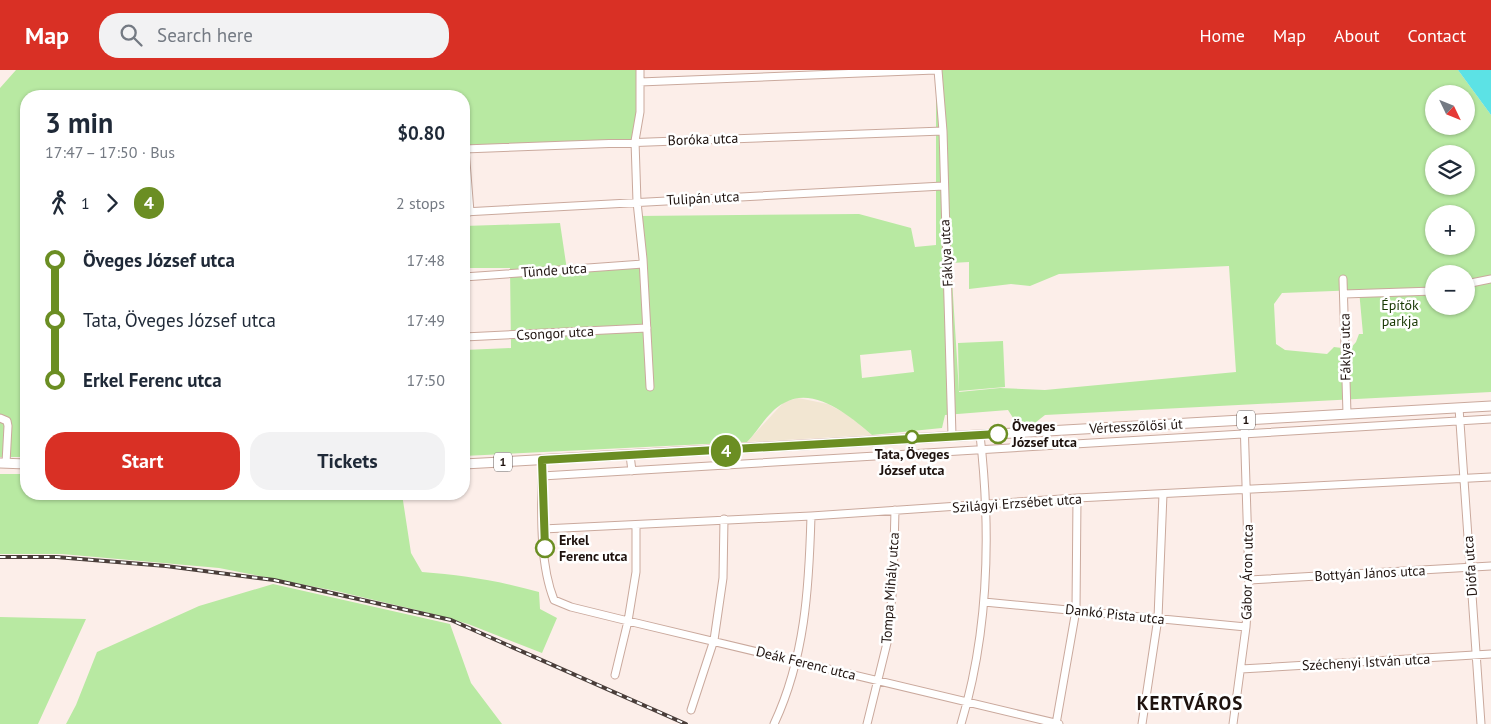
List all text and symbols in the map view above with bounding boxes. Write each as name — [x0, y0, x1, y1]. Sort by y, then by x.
search box — [99, 13, 449, 58]
text: Map — [25, 20, 69, 51]
icon: search — [117, 21, 145, 49]
text: Search here — [157, 23, 253, 47]
text: Home — [1199, 24, 1245, 47]
text: Map — [1273, 24, 1306, 47]
text: About — [1334, 24, 1380, 47]
text: Contact — [1408, 24, 1466, 47]
north arrow — [1425, 85, 1475, 135]
map controls — [1425, 85, 1475, 315]
text: 3 min — [45, 104, 113, 141]
text: $0.80 — [397, 121, 445, 145]
street label: Boróka utca — [667, 129, 739, 149]
text: 17:47 – 17:50 · Bus — [45, 142, 175, 162]
button: layers — [1425, 145, 1475, 195]
street label: Tulipán utca — [666, 187, 740, 209]
icon: walk — [45, 189, 73, 217]
icon: forward — [98, 189, 126, 217]
text: 4 — [144, 191, 154, 214]
text: 1 — [81, 193, 90, 213]
text: 2 stops — [396, 193, 445, 213]
button: + — [1425, 205, 1475, 255]
street label: Fáklya utca — [935, 219, 957, 287]
text: Öveges József utca — [83, 248, 235, 272]
text: 17:48 — [407, 250, 445, 270]
street label: Tünde utca — [521, 259, 587, 281]
button: − — [1425, 265, 1475, 315]
park label: Építők parkja — [1381, 296, 1419, 330]
text: Tata, Öveges József utca — [83, 308, 276, 332]
text: 17:49 — [407, 310, 445, 330]
street label: Fáklya utca — [1335, 313, 1355, 381]
street label: Csongor utca — [516, 322, 594, 344]
text: Erkel Ferenc utca — [83, 368, 222, 392]
text: 17:50 — [407, 370, 445, 390]
road number: 1 — [1237, 410, 1255, 430]
street label: Vértesszőlősi út — [1088, 415, 1184, 437]
place label: Öveges József utca — [1011, 417, 1077, 451]
marker: Öveges József utca — [988, 424, 1008, 444]
marker: Tata, Öveges József utca — [905, 430, 919, 444]
button: Start — [45, 432, 240, 490]
button: Tickets — [250, 432, 445, 490]
line badge: 4 — [710, 435, 742, 467]
text: 4 — [721, 439, 731, 462]
place label: Tata, Öveges József utca — [875, 445, 949, 479]
road number: 1 — [494, 452, 512, 472]
street label: Szilágyi Erzsébet utca — [951, 489, 1083, 517]
street label: Gábor Áron utca — [1237, 524, 1257, 620]
place label: Erkel Ferenc utca — [559, 531, 628, 565]
street label: Tompa Mihály utca — [877, 532, 903, 644]
street label: Diófa utca — [1459, 535, 1481, 597]
marker: Erkel Ferenc utca — [535, 538, 555, 558]
street label: Bottyán János utca — [1314, 561, 1426, 585]
street label: Dankó Pista utca — [1064, 600, 1166, 628]
street label: Deák Ferenc utca — [754, 642, 858, 684]
street label: Széchenyi István utca — [1301, 650, 1431, 674]
district label: KERTVÁROS — [1137, 691, 1243, 715]

